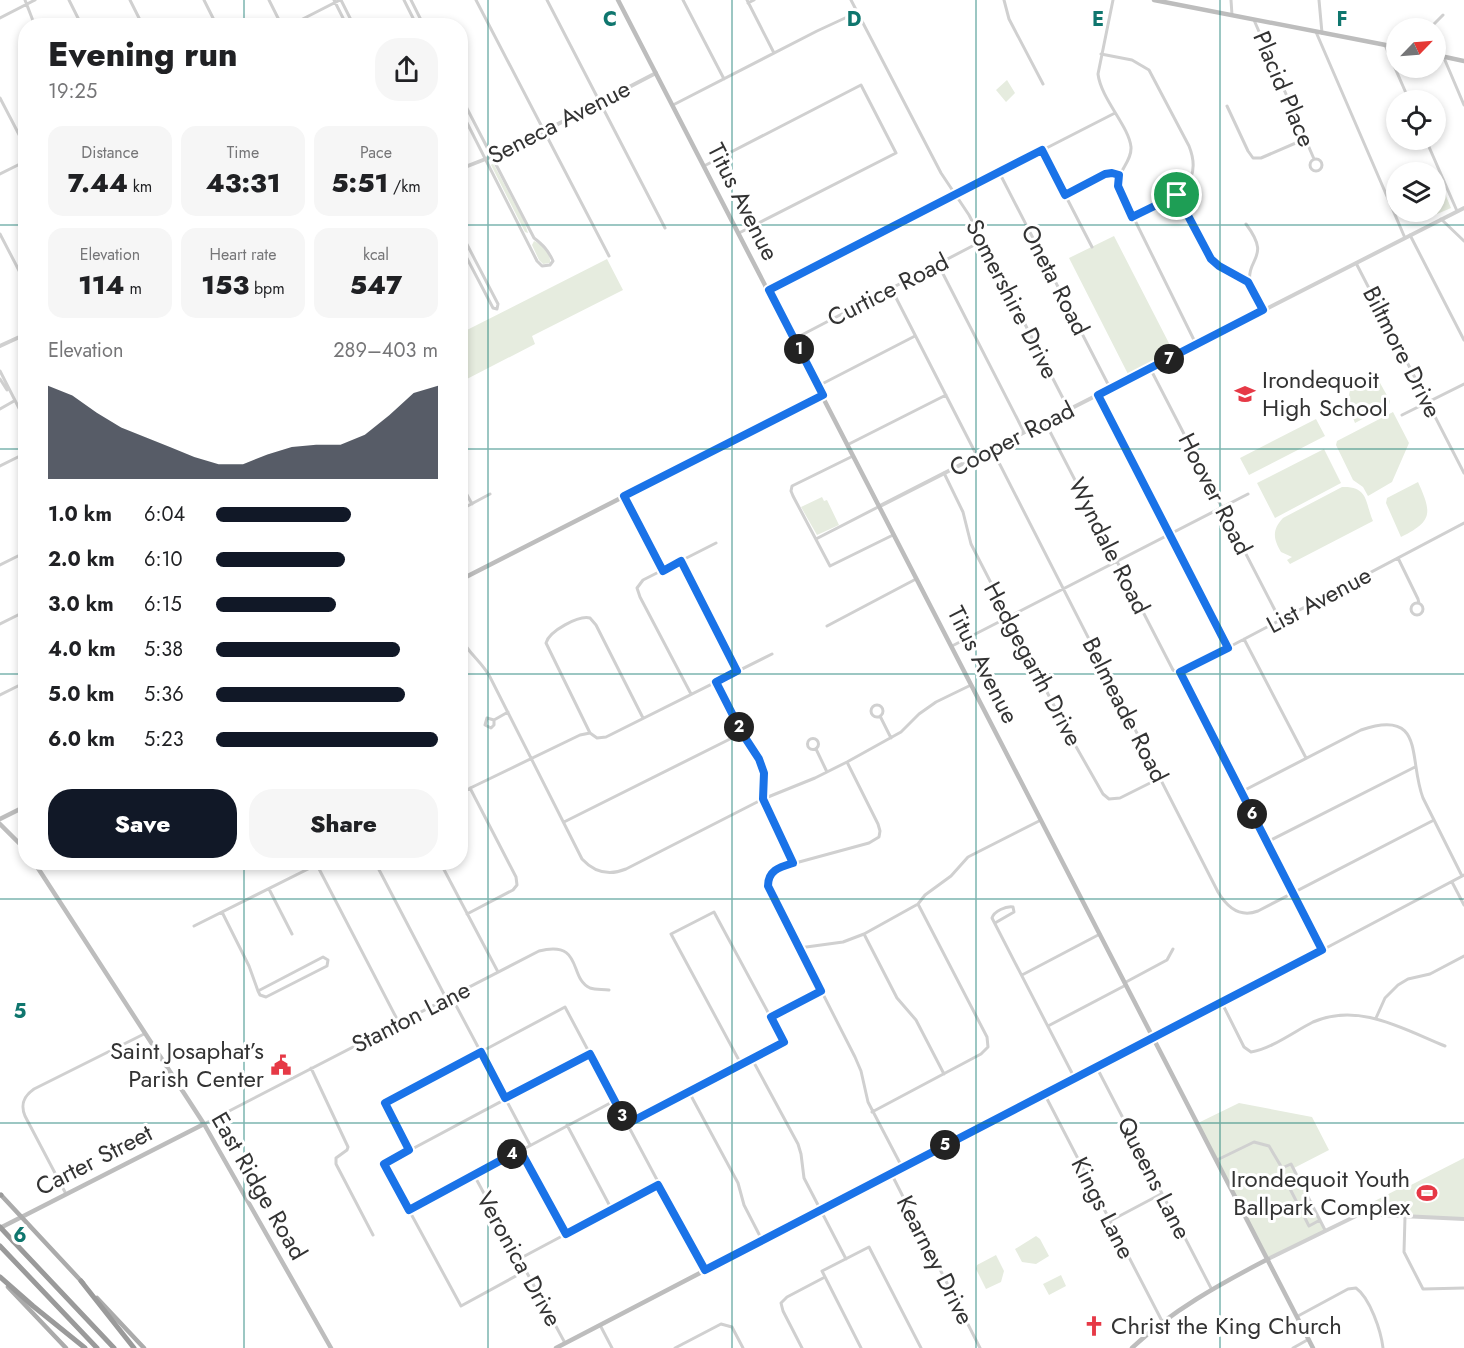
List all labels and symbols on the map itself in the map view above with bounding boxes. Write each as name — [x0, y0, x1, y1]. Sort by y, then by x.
text: C — [603, 5, 617, 34]
text: D — [847, 5, 861, 34]
text: E — [1092, 5, 1104, 34]
text: F — [1336, 5, 1348, 34]
north arrow — [1386, 18, 1446, 78]
street label: Placid Place — [1244, 25, 1325, 152]
street label: Seneca Avenue — [482, 71, 636, 172]
street label: Titus Avenue — [699, 137, 788, 266]
pin — [1151, 169, 1202, 220]
street label: Somershire Drive — [957, 213, 1068, 385]
street label: Oneta Road — [1013, 218, 1098, 341]
street label: Curtice Road — [821, 244, 955, 335]
street label: Biltmore Drive — [1354, 280, 1451, 424]
pin: 1 — [784, 334, 814, 364]
pin: 7 — [1154, 344, 1184, 374]
place label: Irondequoit High School — [1262, 362, 1388, 425]
school or university icon: Irondequoit High School — [1233, 382, 1257, 406]
street label: Cooper Road — [943, 392, 1080, 485]
street label: Hoover Road — [1170, 427, 1261, 561]
street label: Wyndale Road — [1060, 471, 1159, 620]
street label: List Avenue — [1260, 557, 1378, 642]
street label: Hedgegarth Drive — [975, 575, 1092, 752]
street label: Titus Avenue — [939, 600, 1028, 729]
street label: Belmeade Road — [1074, 631, 1177, 789]
pin: 2 — [724, 712, 754, 742]
pin: 6 — [1237, 799, 1267, 829]
street label: Stanton Lane — [345, 972, 476, 1061]
text: 5 — [14, 997, 27, 1026]
place label: Saint Josaphat’s Parish Center — [110, 1033, 265, 1096]
public building icon: Saint Josaphat’s Parish Center — [269, 1053, 293, 1077]
pin: 3 — [607, 1101, 637, 1131]
street label: East Ridge Road — [203, 1105, 316, 1266]
street label: Queens Lane — [1109, 1111, 1200, 1245]
street label: Carter Street — [29, 1115, 159, 1204]
pin: 5 — [930, 1130, 960, 1160]
pin: 4 — [497, 1139, 527, 1169]
street label: Kings Lane — [1063, 1151, 1144, 1265]
place label: Irondequoit Youth Ballpark Complex — [1231, 1161, 1411, 1224]
sports icon: Irondequoit Youth Ballpark Complex — [1415, 1181, 1439, 1205]
street label: Veronica Drive — [468, 1185, 571, 1333]
street label: Kearney Drive — [888, 1189, 983, 1330]
text: 6 — [13, 1221, 27, 1250]
place label: Christ the King Church — [1111, 1308, 1342, 1343]
church icon: Christ the King Church — [1082, 1314, 1106, 1338]

